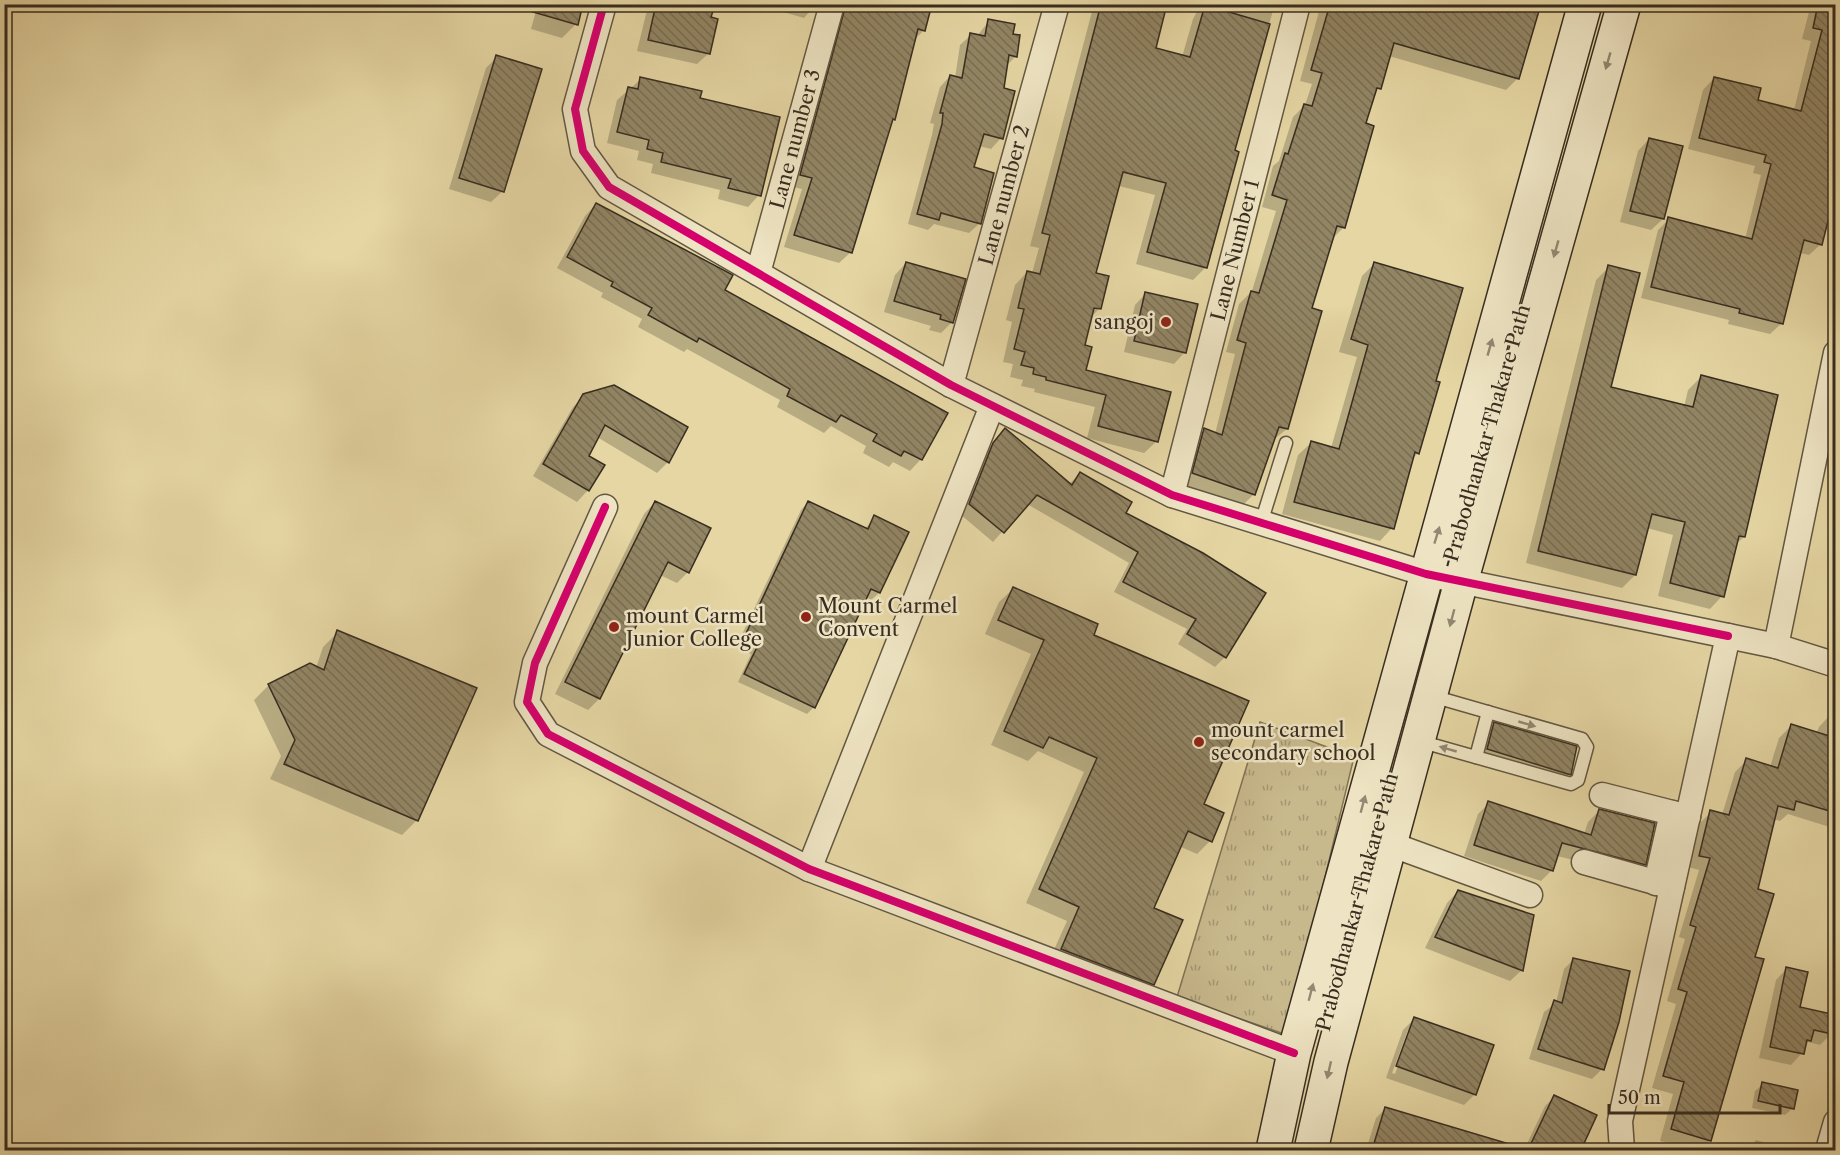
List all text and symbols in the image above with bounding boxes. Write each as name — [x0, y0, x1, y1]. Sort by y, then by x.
one-way arrow — [1603, 52, 1613, 70]
street label: Lane number 3 — [765, 66, 825, 212]
street label: Lane number 2 — [974, 122, 1034, 268]
street label: Lane Number 1 — [1206, 176, 1264, 323]
one-way arrow — [1551, 240, 1560, 258]
street label: Prabodhankar Thakare Path — [1439, 301, 1535, 564]
place label: sangoj — [1094, 310, 1154, 334]
marker: sangoj — [1159, 315, 1173, 329]
one-way arrow — [1486, 338, 1495, 356]
one-way arrow — [1433, 526, 1442, 544]
place label: Mount Carmel Convent — [818, 594, 957, 641]
place label: mount Carmel Junior College — [623, 604, 764, 651]
one-way arrow — [1446, 609, 1456, 627]
marker: Mount Carmel Convent — [799, 610, 813, 624]
marker: mount Carmel Junior College — [607, 620, 621, 634]
place label: mount carmel secondary school — [1211, 718, 1375, 765]
one-way arrow — [1518, 719, 1537, 729]
marker: mount carmel secondary school — [1192, 735, 1206, 749]
one-way arrow — [1439, 744, 1457, 753]
street label: Prabodhankar Thakare Path — [1311, 770, 1403, 1034]
one-way arrow — [1358, 794, 1368, 813]
one-way arrow — [1307, 983, 1316, 1001]
one-way arrow — [1324, 1061, 1333, 1080]
scale bar — [1609, 1077, 1780, 1115]
text: 50 m — [1618, 1087, 1661, 1109]

